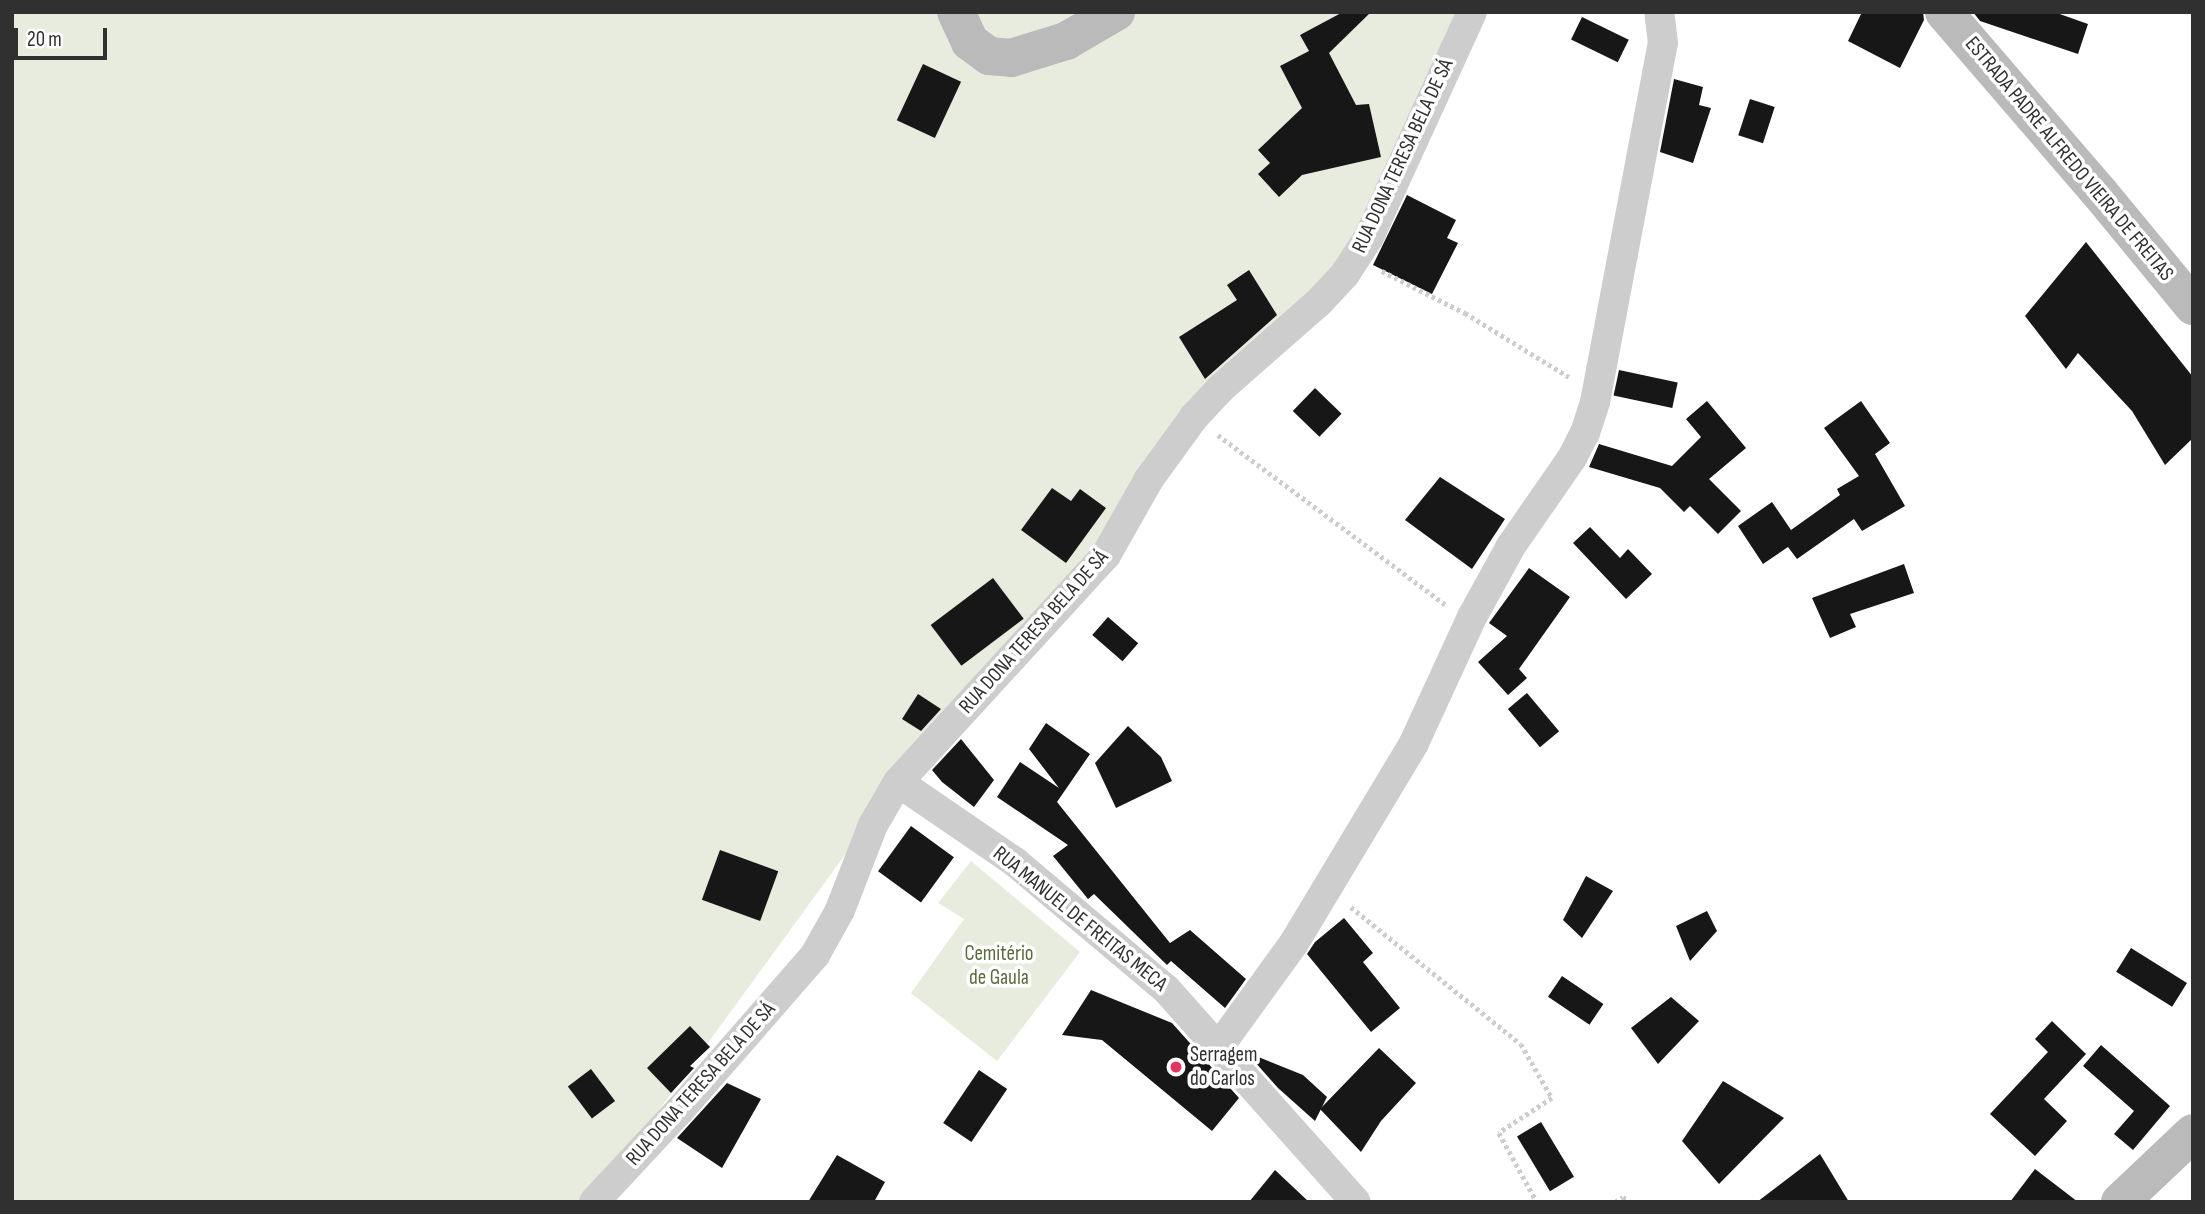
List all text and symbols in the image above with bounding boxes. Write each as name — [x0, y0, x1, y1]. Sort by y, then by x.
scale bar — [18, 14, 110, 58]
text: 20 m — [27, 27, 62, 52]
street label: ESTRADA PADRE ALFREDO VIEIRA DE FREITAS — [1959, 32, 2179, 286]
street label: RUA DONA TERESA BELA DE SÁ — [1347, 55, 1459, 257]
street label: RUA DONA TERESA BELA DE SÁ — [954, 545, 1114, 719]
street label: RUA MANUEL DE FREITAS MECA — [988, 841, 1172, 997]
park label: Cemitério de Gaula — [964, 941, 1034, 991]
street label: RUA DONA TERESA BELA DE SÁ — [621, 997, 781, 1171]
place label: Serragem do Carlos — [1190, 1042, 1257, 1092]
marker: Serragem do Carlos — [1168, 1059, 1184, 1075]

